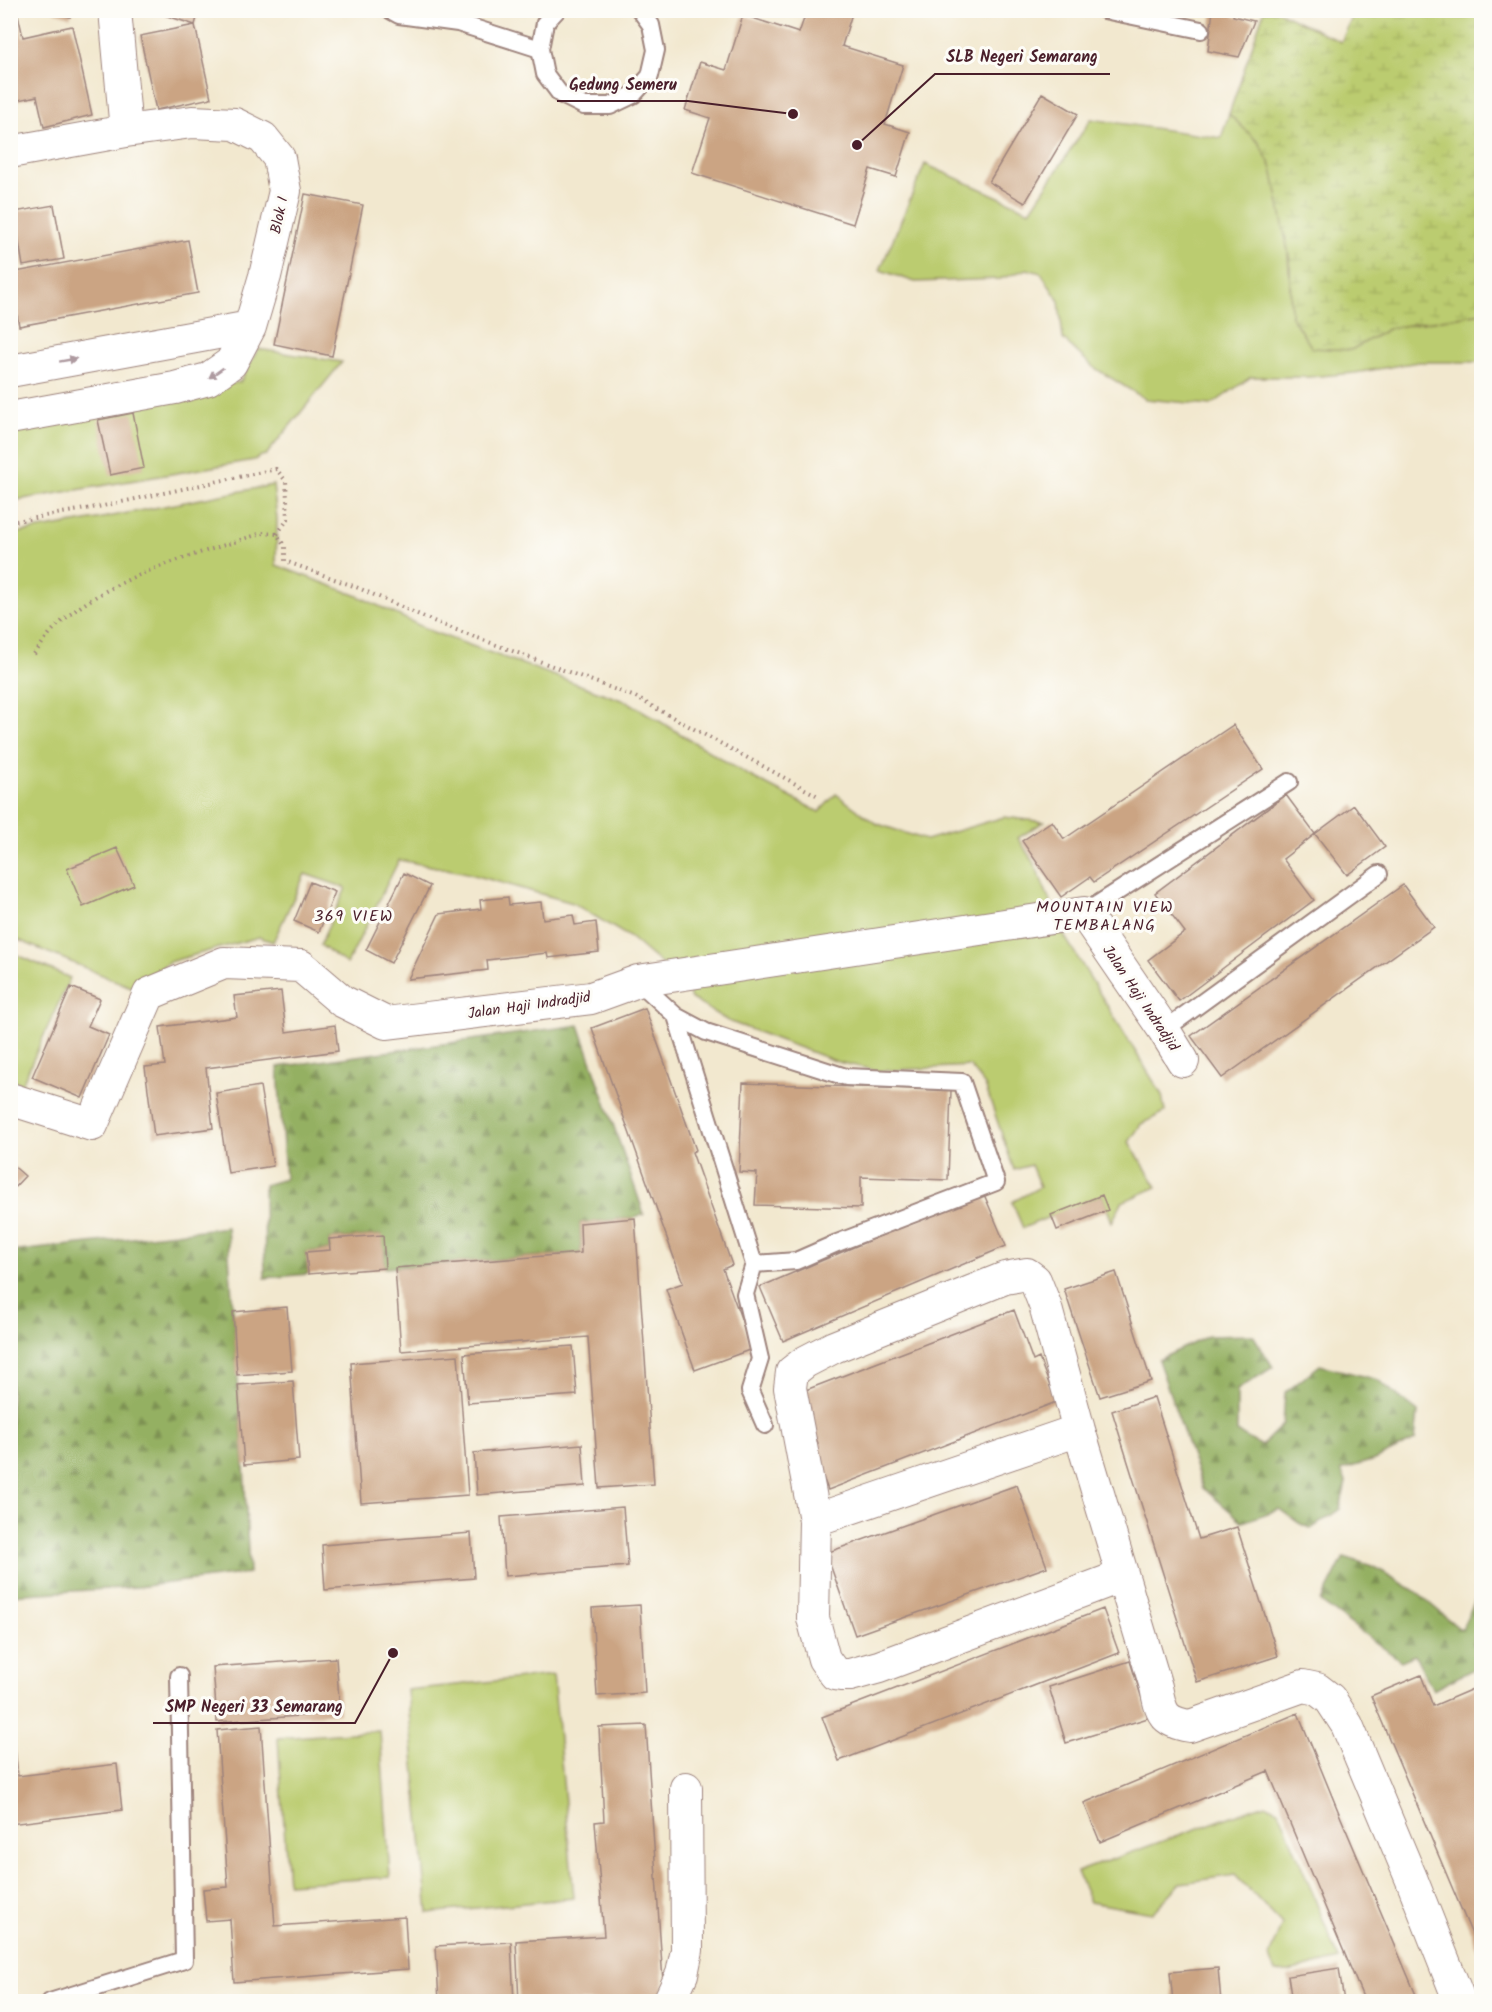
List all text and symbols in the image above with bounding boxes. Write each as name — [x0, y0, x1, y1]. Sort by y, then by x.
callout: SLB Negeri Semarang — [935, 40, 1110, 74]
text: SLB Negeri Semarang — [946, 45, 1098, 70]
callout: Gedung Semeru — [557, 67, 688, 101]
text: Gedung Semeru — [569, 73, 677, 98]
street label: Blok I — [264, 194, 296, 236]
one-way arrow — [59, 355, 78, 364]
one-way arrow — [209, 367, 225, 379]
district label: MOUNTAIN VIEW TEMBALANG — [1036, 895, 1174, 938]
district label: 369 VIEW — [314, 904, 394, 929]
street label: Jalan Haji Indradjid — [1096, 941, 1185, 1057]
street label: Jalan Haji Indradjid — [466, 985, 593, 1026]
callout: SMP Negeri 33 Semarang — [153, 1689, 355, 1723]
text: SMP Negeri 33 Semarang — [165, 1695, 343, 1720]

